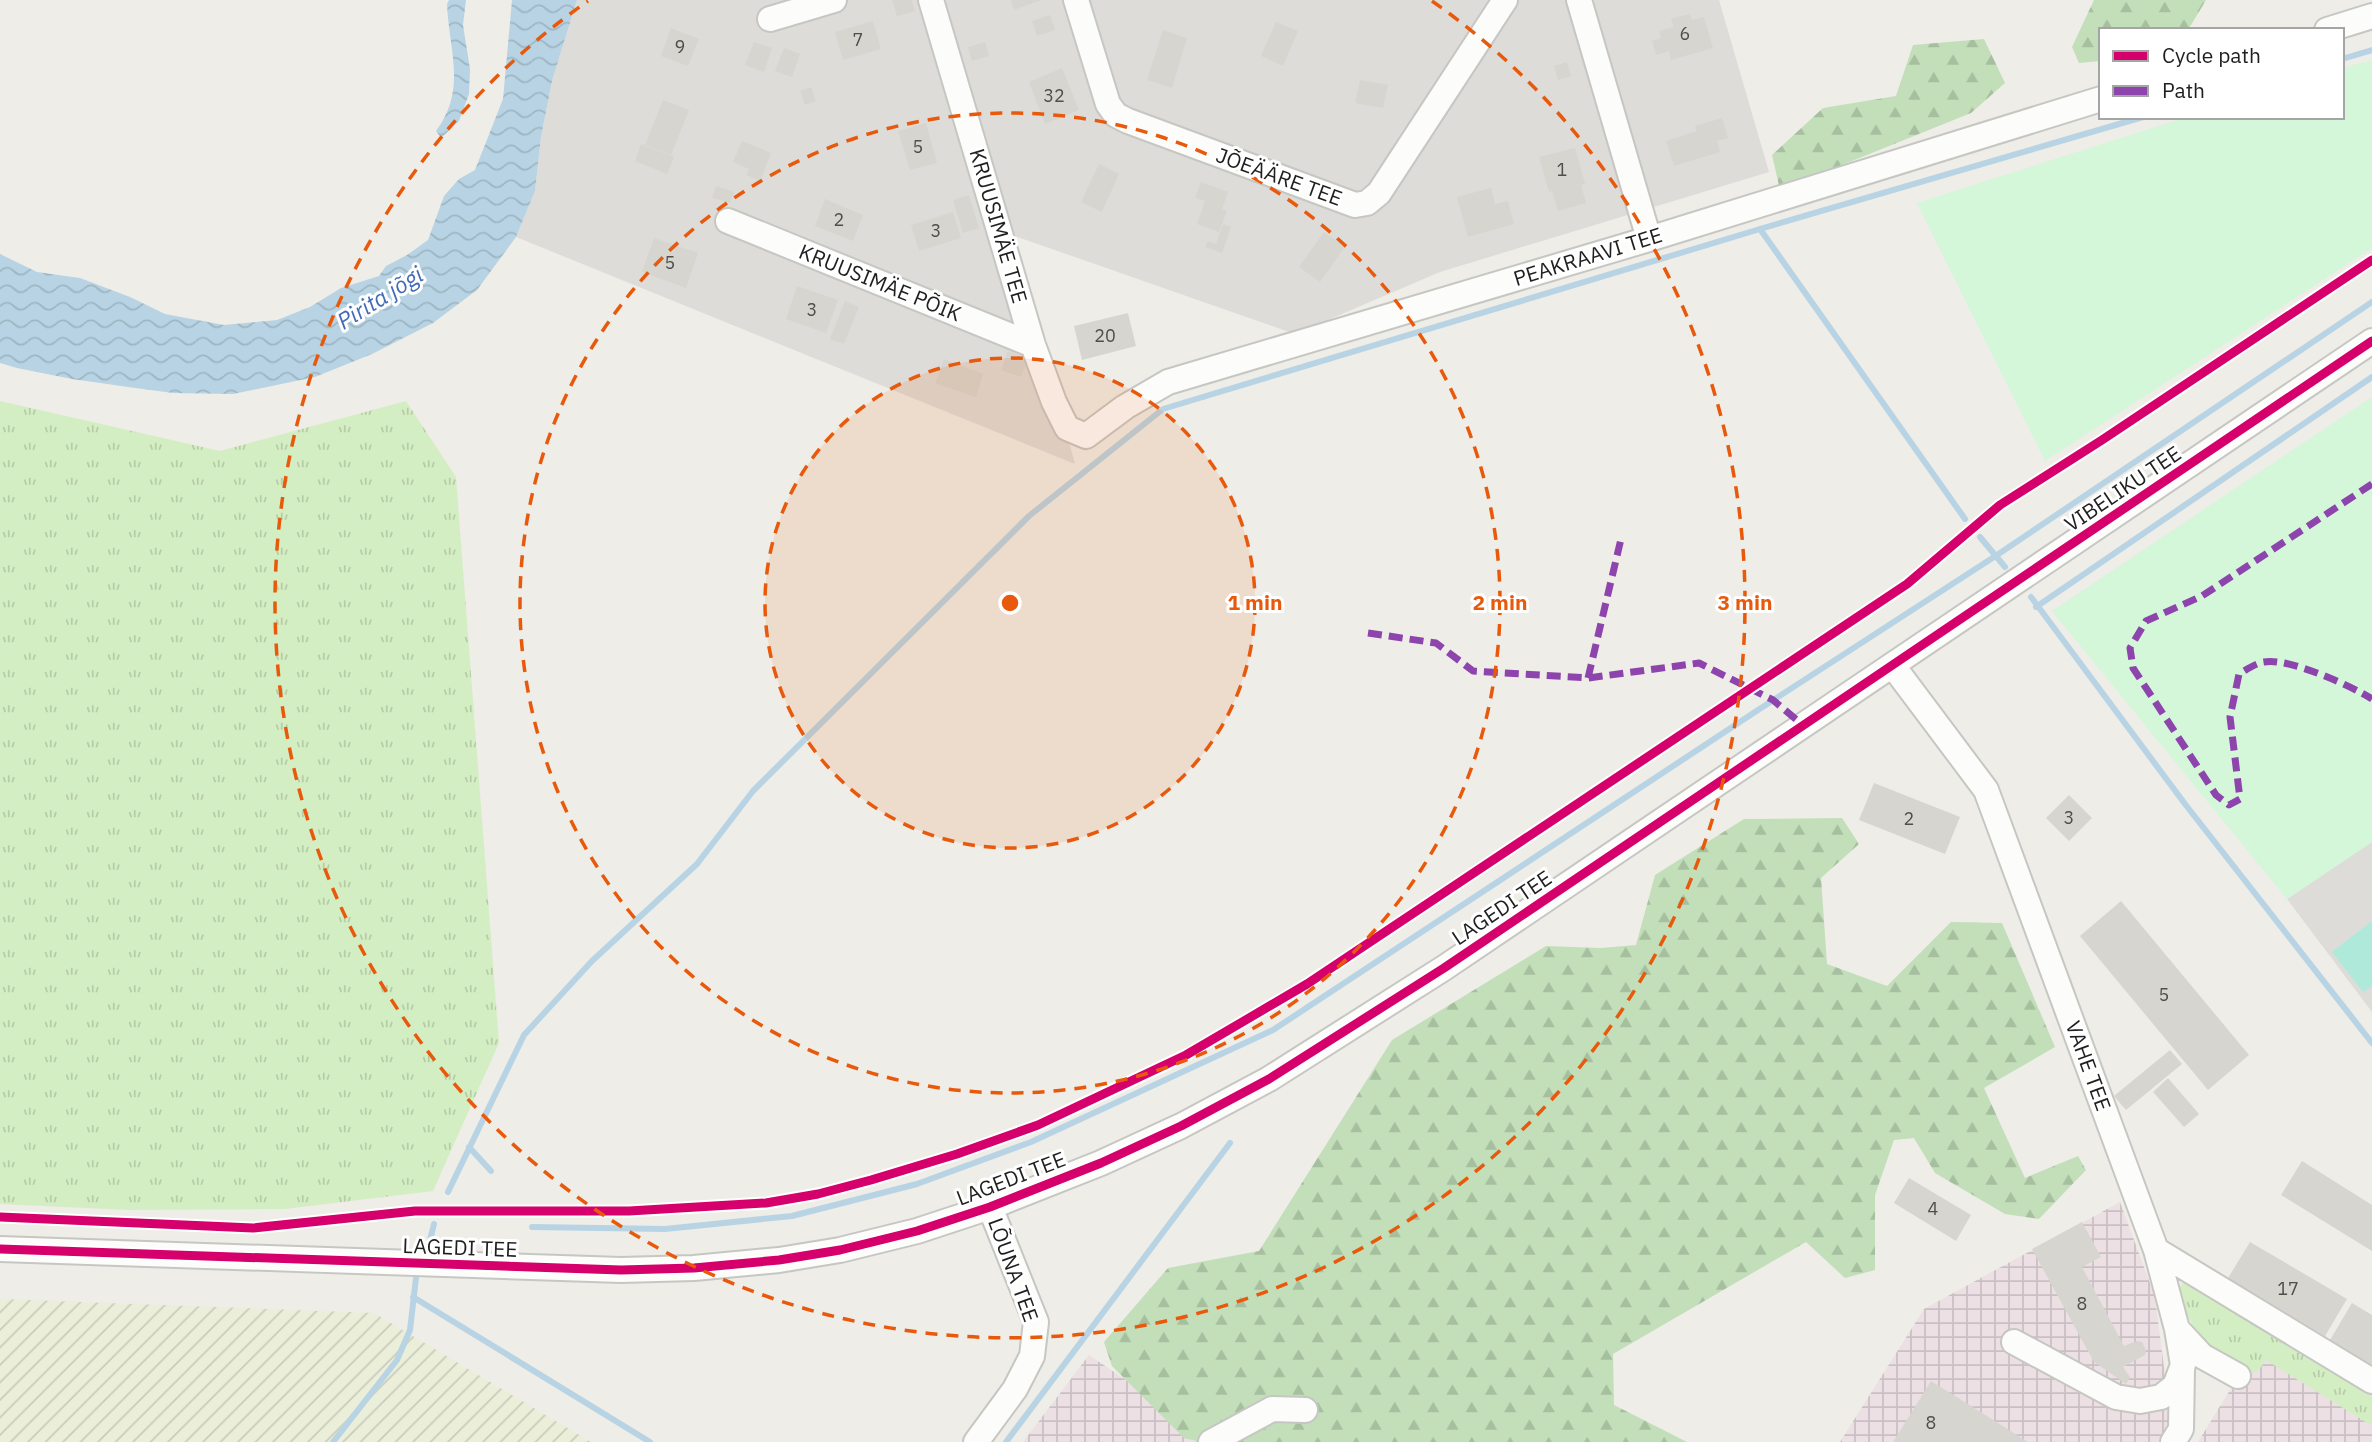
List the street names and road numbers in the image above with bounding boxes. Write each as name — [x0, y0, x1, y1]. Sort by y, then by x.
street label: JÕEÄÄRE TEE — [1212, 140, 1346, 212]
street label: KRUUSIMÄE TEE — [963, 145, 1034, 306]
street label: PEAKRAAVI TEE — [1510, 220, 1666, 292]
street label: KRUUSIMÄE PÕIK — [795, 237, 966, 327]
street label: VIBELIKU TEE — [2059, 439, 2186, 538]
street label: LAGEDI TEE — [1446, 863, 1557, 951]
street label: VAHE TEE — [2060, 1017, 2118, 1115]
street label: LAGEDI TEE — [952, 1144, 1069, 1212]
street label: LÕUNA TEE — [982, 1214, 1046, 1326]
street label: LAGEDI TEE — [402, 1231, 518, 1263]

